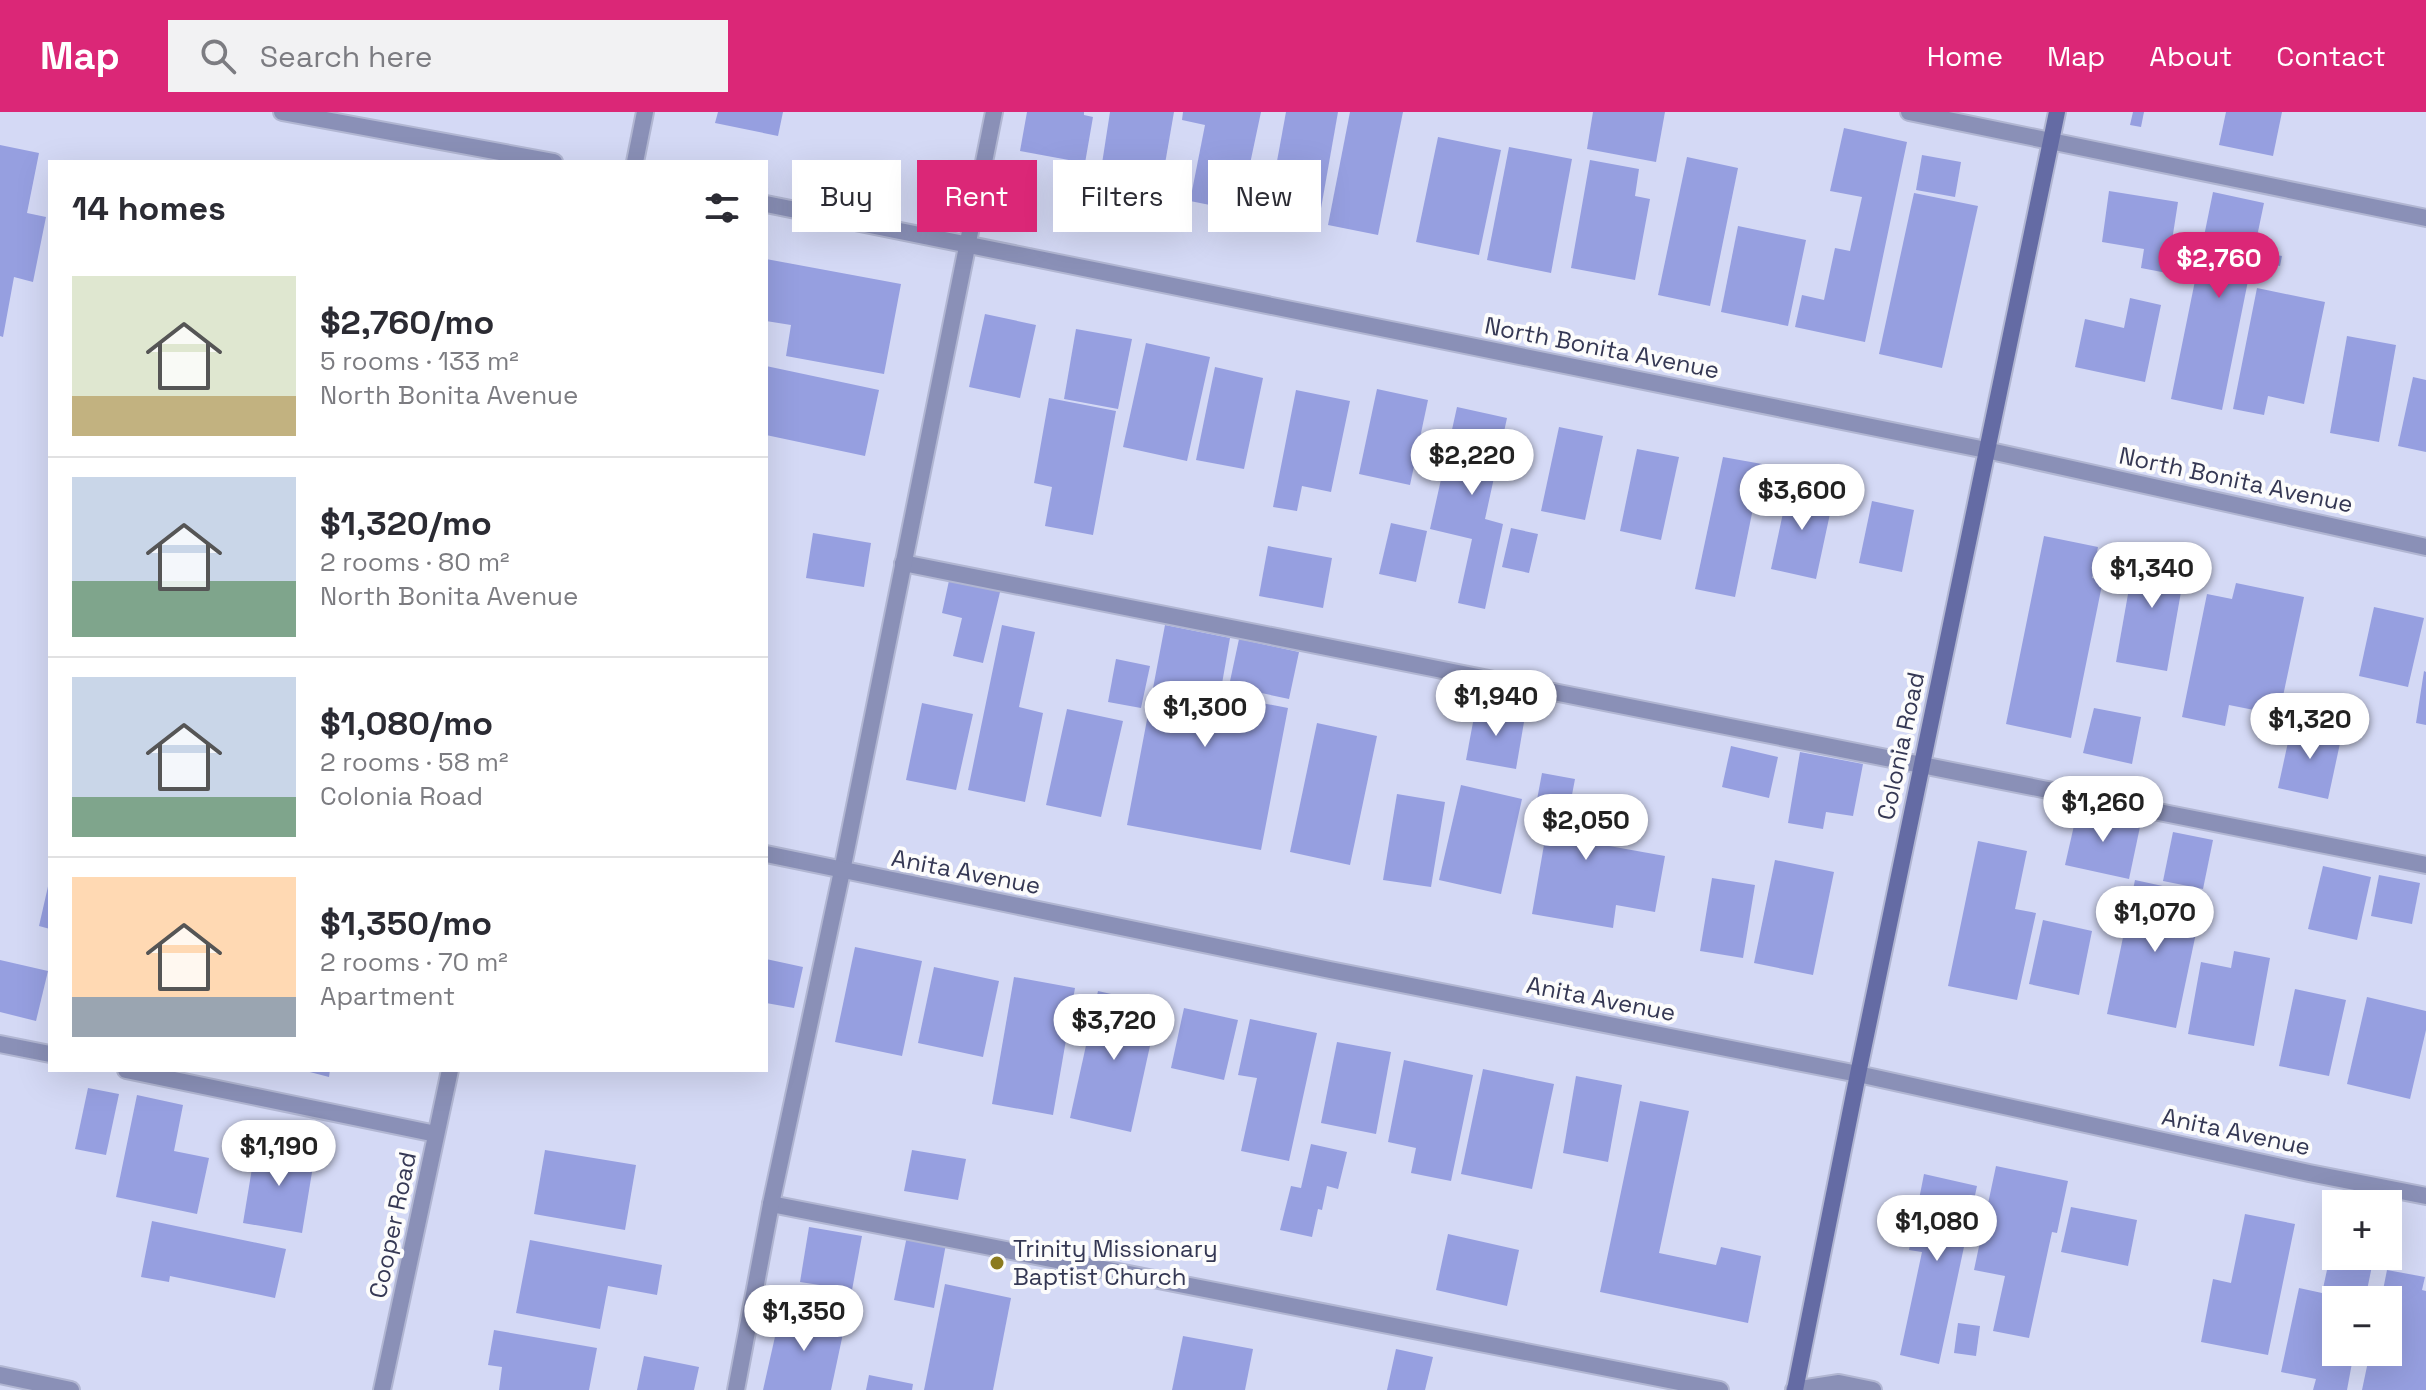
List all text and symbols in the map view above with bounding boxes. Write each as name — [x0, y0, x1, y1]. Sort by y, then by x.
search box — [168, 20, 728, 92]
text: Map — [40, 32, 120, 80]
icon: search — [196, 34, 240, 78]
text: Search here — [260, 37, 433, 76]
text: Home — [1927, 38, 2003, 74]
text: Map — [2047, 38, 2105, 74]
text: About — [2149, 38, 2232, 74]
text: Contact — [2276, 38, 2386, 74]
chip: Buy — [792, 160, 901, 232]
chip: Rent — [917, 160, 1037, 232]
chip: Filters — [1053, 160, 1192, 232]
chip: New — [1208, 160, 1321, 232]
icon: filters — [700, 186, 744, 230]
text: 14 homes — [72, 187, 226, 230]
pin: $2,760 — [2154, 232, 2284, 300]
text: $2,760 — [2176, 241, 2262, 275]
text: $2,760/mo — [320, 301, 494, 344]
icon: home — [136, 308, 232, 404]
street label: North Bonita Avenue — [1482, 310, 1722, 385]
text: 5 rooms · 133 m² — [320, 344, 519, 378]
text: North Bonita Avenue — [320, 378, 578, 412]
pin: $2,220 — [1407, 429, 1537, 497]
text: $2,220 — [1429, 438, 1515, 472]
street label: North Bonita Avenue — [2116, 440, 2356, 519]
pin: $3,600 — [1737, 464, 1867, 532]
text: $3,600 — [1758, 473, 1846, 507]
text: $1,320/mo — [320, 502, 492, 545]
icon: home — [136, 509, 232, 605]
pin: $1,340 — [2087, 542, 2217, 610]
text: 2 rooms · 80 m² — [320, 545, 510, 579]
text: $1,340 — [2110, 551, 2194, 585]
text: North Bonita Avenue — [320, 579, 578, 613]
street label: Colonia Road — [1870, 669, 1931, 823]
pin: $1,940 — [1431, 670, 1561, 738]
text: $1,940 — [1454, 679, 1538, 713]
pin: $1,300 — [1140, 681, 1270, 749]
text: $1,300 — [1163, 690, 1247, 724]
pin: $1,320 — [2245, 693, 2375, 761]
text: $1,080/mo — [320, 702, 493, 745]
text: $1,320 — [2268, 702, 2352, 736]
icon: home — [136, 709, 232, 805]
text: 2 rooms · 58 m² — [320, 745, 508, 779]
pin: $1,260 — [2038, 776, 2168, 844]
text: Colonia Road — [320, 779, 483, 813]
text: $1,260 — [2061, 785, 2145, 819]
pin: $2,050 — [1521, 794, 1651, 862]
text: $2,050 — [1542, 803, 1630, 837]
street label: Anita Avenue — [889, 842, 1043, 901]
pin: $1,070 — [2090, 886, 2220, 954]
text: $1,070 — [2114, 895, 2196, 929]
text: $1,350/mo — [320, 902, 492, 945]
icon: home — [136, 909, 232, 1005]
text: 2 rooms · 70 m² — [320, 945, 508, 979]
street label: Anita Avenue — [1524, 969, 1678, 1028]
text: Apartment — [320, 979, 455, 1013]
pin: $3,720 — [1049, 994, 1179, 1062]
text: $3,720 — [1072, 1003, 1156, 1037]
street label: Anita Avenue — [2159, 1101, 2313, 1162]
pin: $1,190 — [214, 1120, 344, 1188]
text: $1,190 — [240, 1129, 318, 1163]
street label: Cooper Road — [362, 1149, 423, 1301]
map controls — [2322, 1190, 2402, 1366]
button: + — [2322, 1190, 2402, 1270]
pin: $1,080 — [1872, 1195, 2002, 1263]
text: $1,080 — [1895, 1204, 1979, 1238]
place label: Trinity Missionary Baptist Church — [1013, 1233, 1218, 1292]
marker: Trinity Missionary Baptist Church — [988, 1254, 1006, 1272]
pin: $1,350 — [739, 1285, 869, 1353]
button: − — [2322, 1286, 2402, 1366]
text: $1,350 — [762, 1294, 846, 1328]

